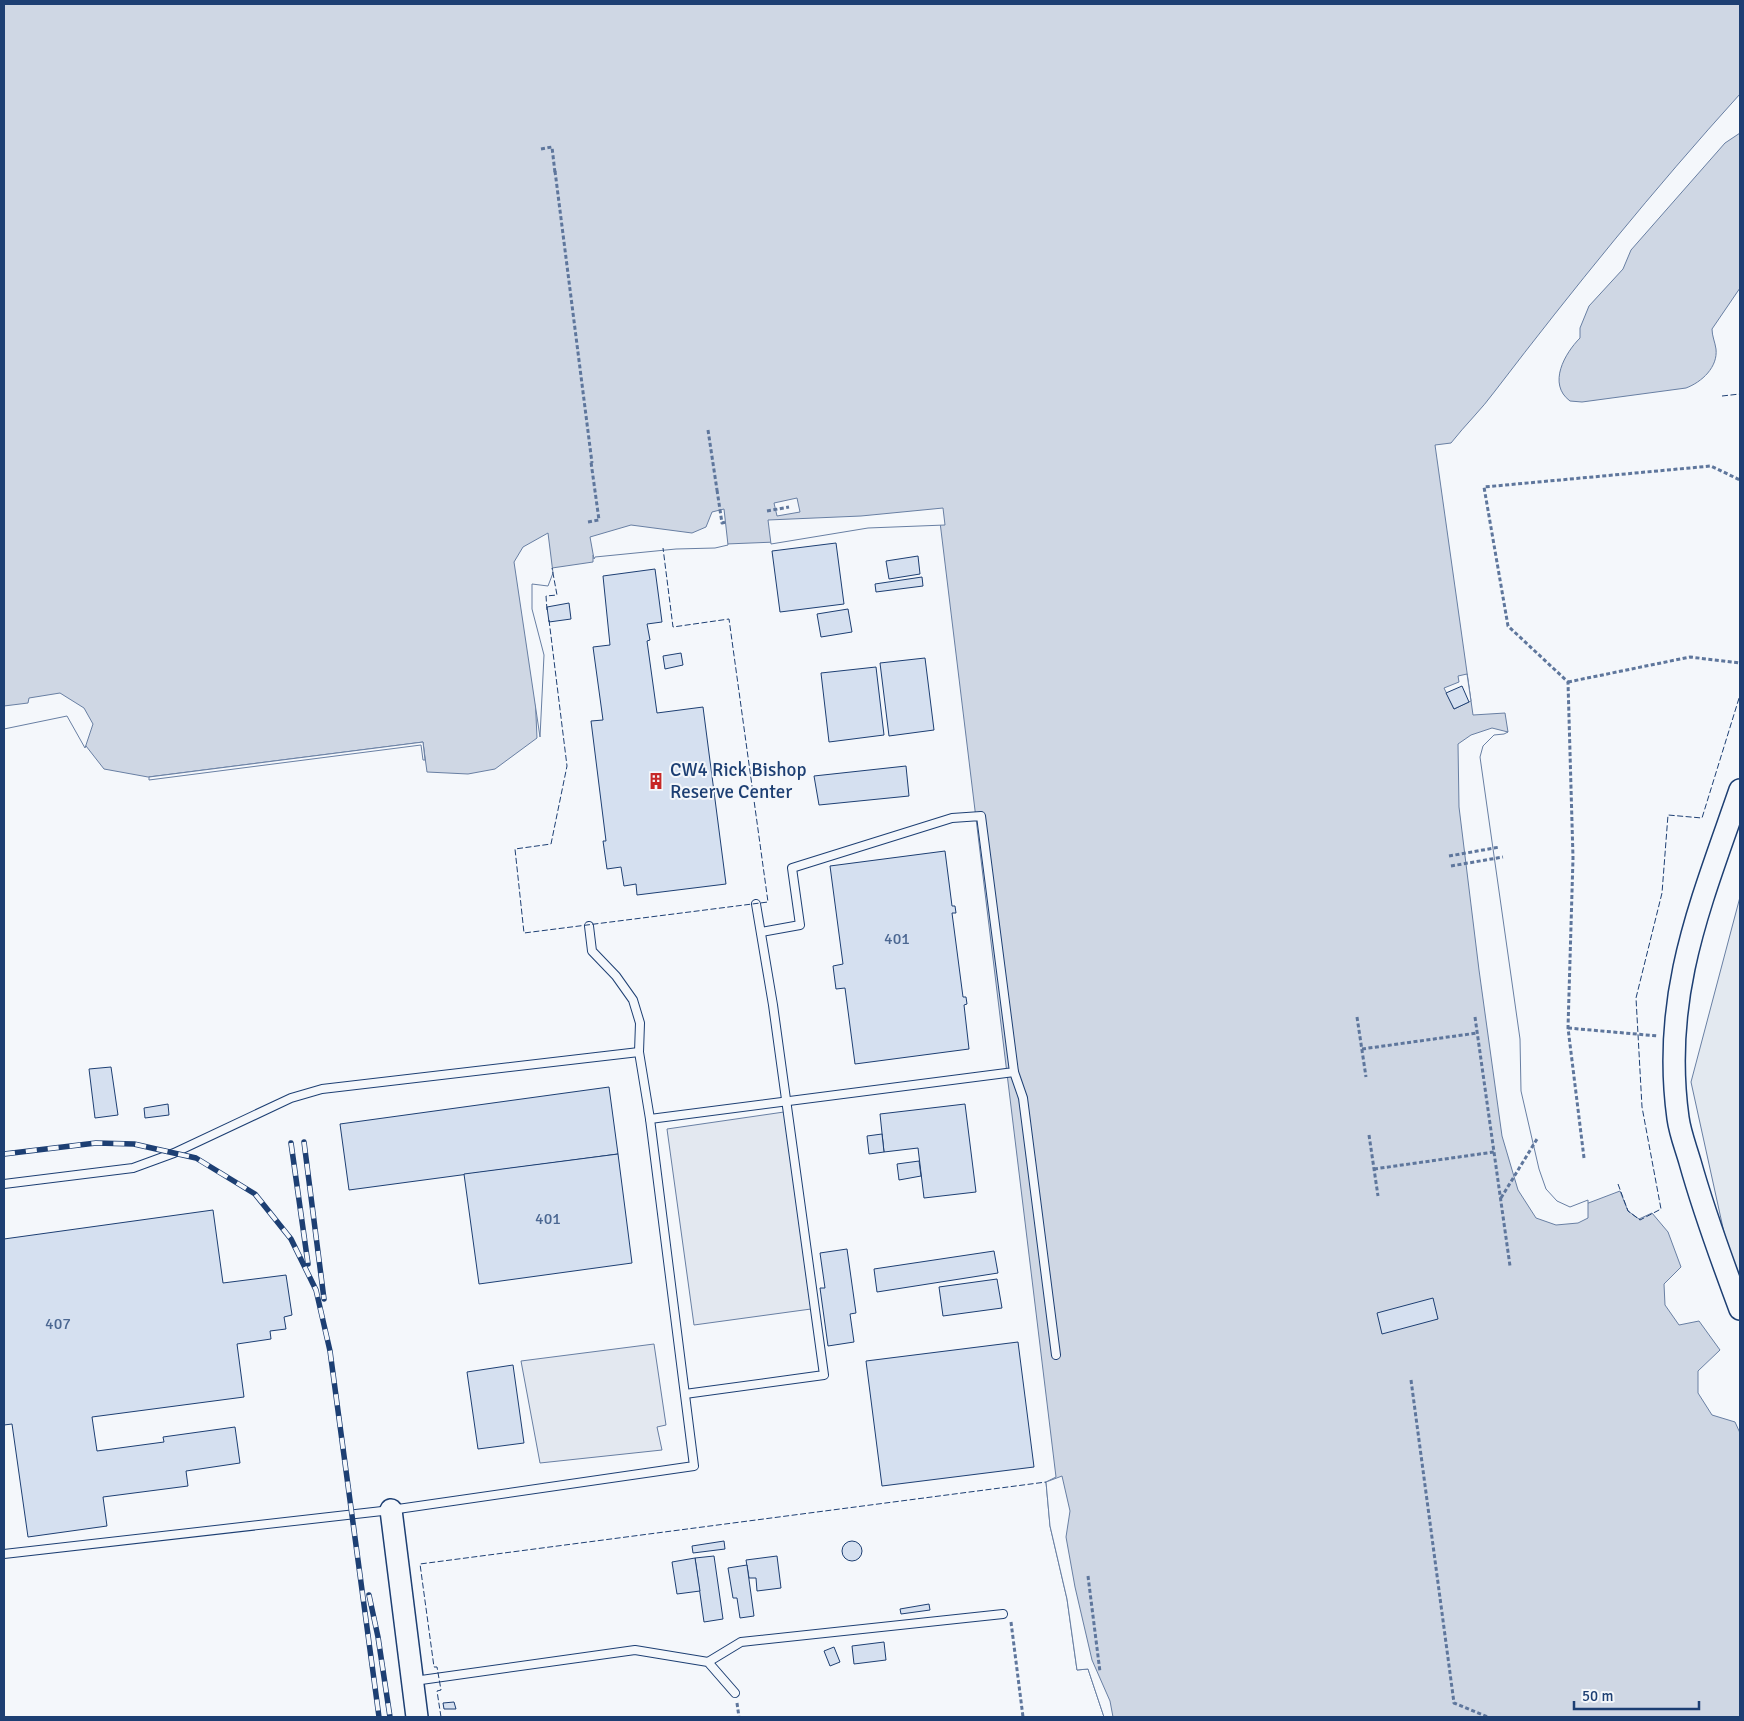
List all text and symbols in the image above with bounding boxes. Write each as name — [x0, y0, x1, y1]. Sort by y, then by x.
place label: CW4 Rick Bishop Reserve Center — [670, 758, 807, 804]
building icon: CW4 Rick Bishop Reserve Center — [646, 771, 666, 791]
house number: 401 — [884, 929, 910, 949]
house number: 401 — [535, 1209, 561, 1229]
house number: 407 — [45, 1314, 71, 1334]
scale bar — [1574, 1678, 1699, 1710]
text: 50 m — [1582, 1687, 1613, 1705]

